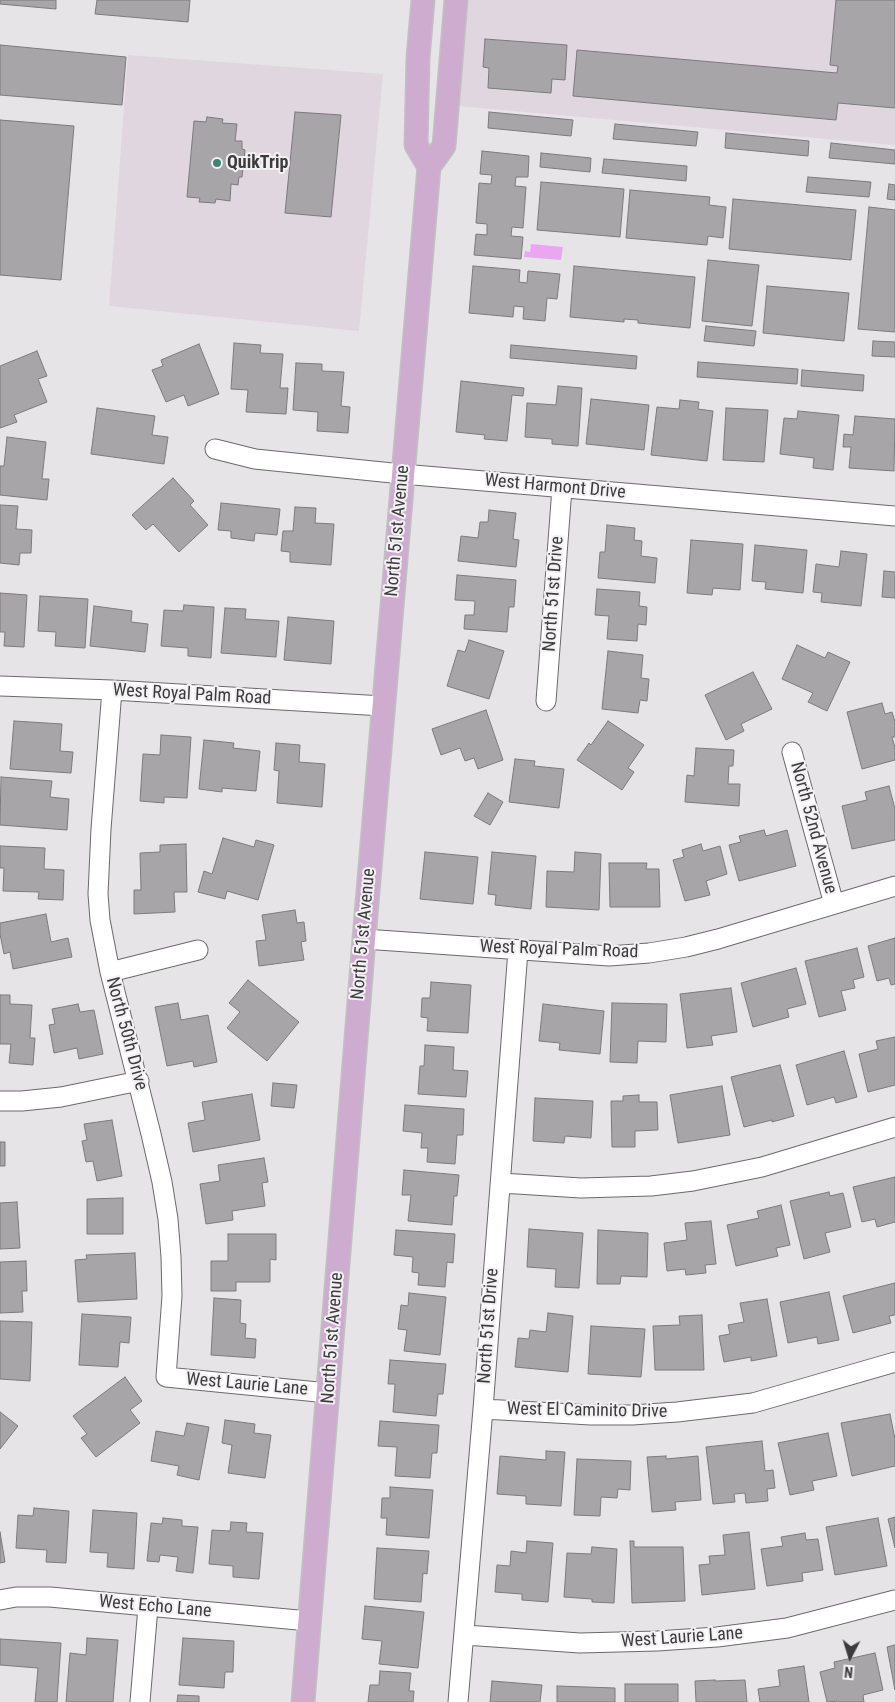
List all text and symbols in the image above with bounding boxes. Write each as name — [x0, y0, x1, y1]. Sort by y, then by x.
place label: QuikTrip — [227, 152, 288, 174]
marker: QuikTrip — [211, 157, 223, 169]
street label: North 51st Avenue — [382, 465, 414, 597]
street label: West Harmont Drive — [484, 470, 626, 504]
street label: North 51st Drive — [539, 536, 569, 652]
street label: West Royal Palm Road — [112, 680, 272, 710]
street label: North 52nd Avenue — [785, 760, 841, 896]
street label: North 51st Avenue — [348, 868, 380, 1000]
street label: West Royal Palm Road — [479, 936, 639, 964]
street label: North 50th Drive — [101, 975, 151, 1093]
street label: North 51st Drive — [474, 1268, 504, 1384]
street label: North 51st Avenue — [318, 1272, 348, 1404]
street label: West Laurie Lane — [185, 1369, 309, 1401]
street label: West El Caminito Drive — [507, 1399, 667, 1423]
street label: West Echo Lane — [98, 1591, 212, 1623]
street label: West Laurie Lane — [620, 1623, 744, 1653]
north arrow — [825, 1632, 875, 1682]
text: N — [844, 1664, 854, 1680]

